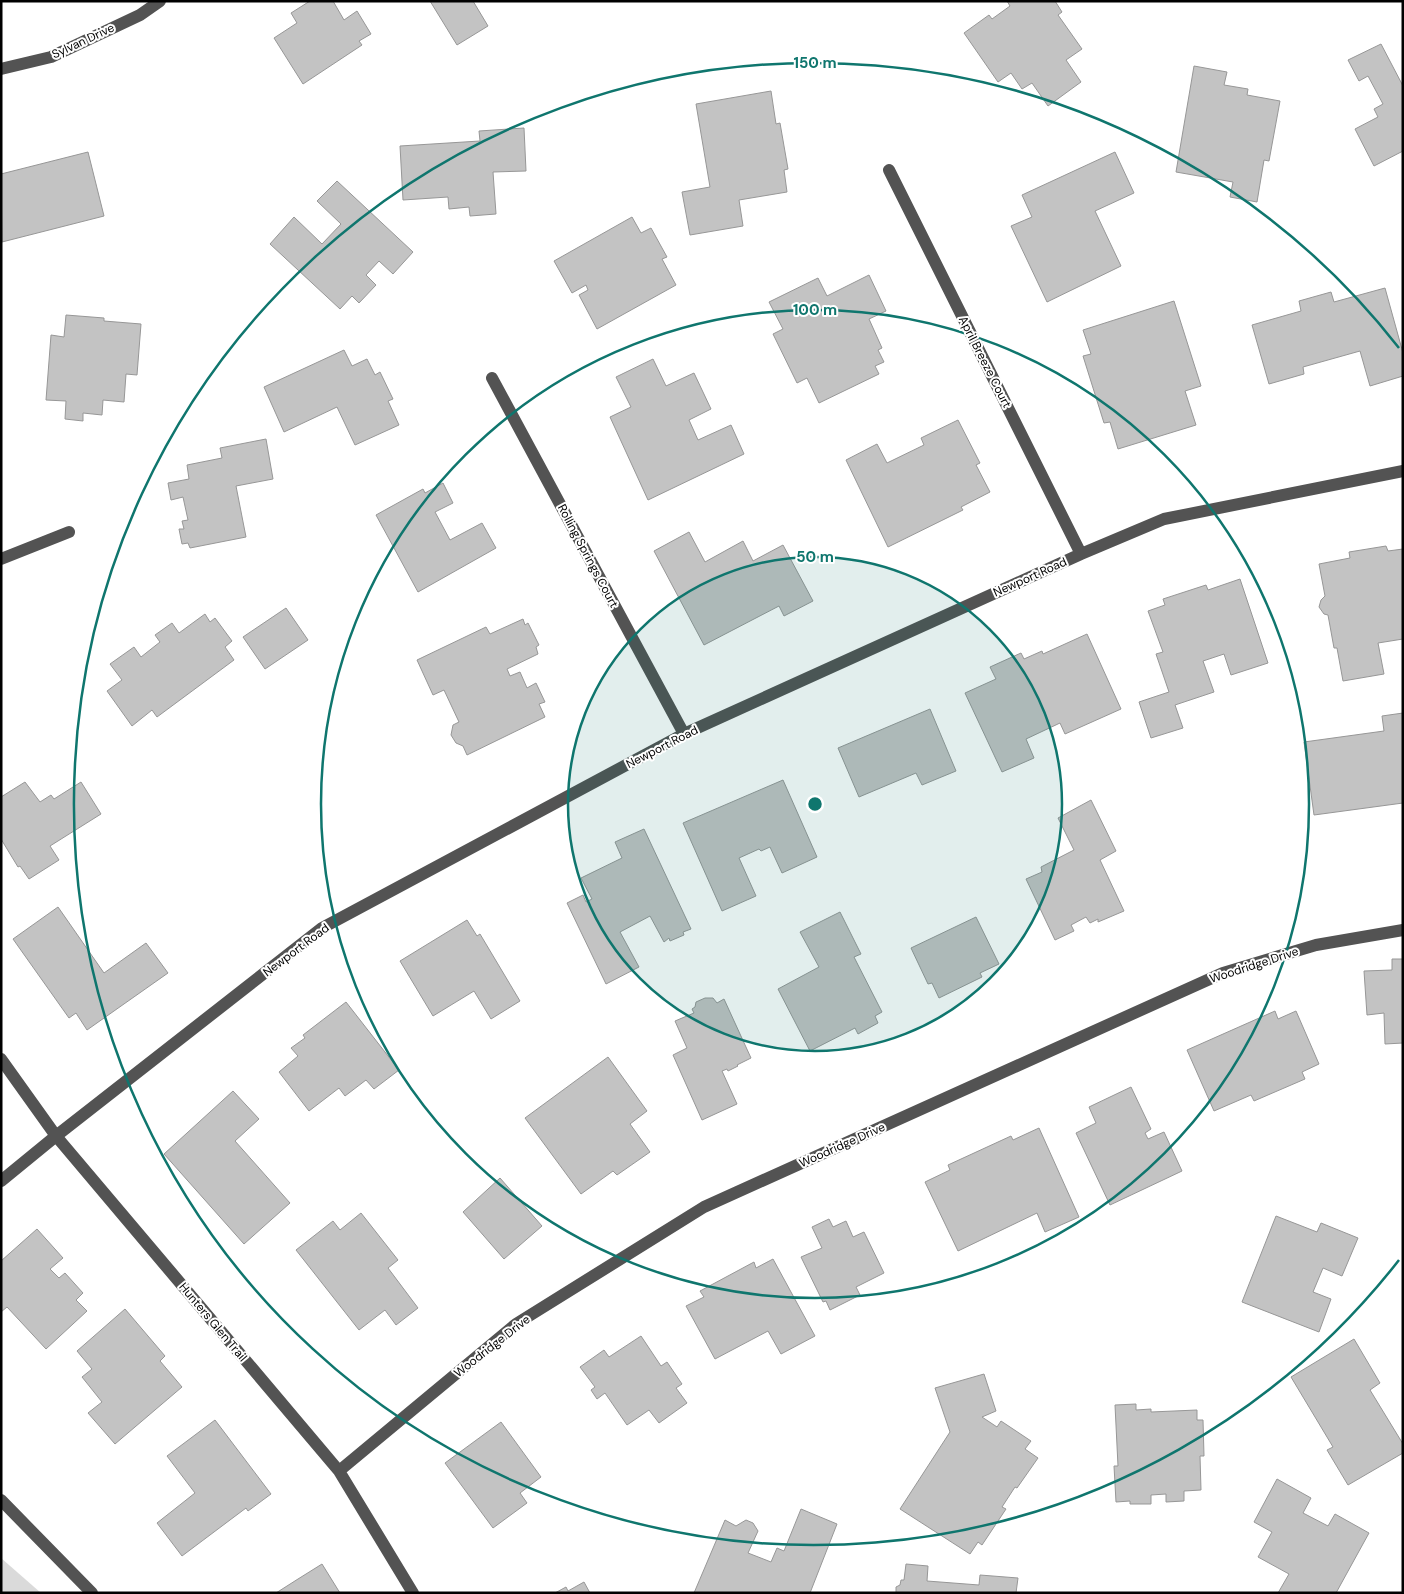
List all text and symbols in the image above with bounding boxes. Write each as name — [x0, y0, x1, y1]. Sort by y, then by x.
street label: Sylvan Drive — [49, 19, 117, 62]
text: 150 m — [794, 53, 837, 73]
text: 100 m — [793, 300, 837, 320]
street label: April Breeze Court — [955, 313, 1015, 411]
street label: Rolling Springs Court — [554, 501, 622, 611]
text: 50 m — [796, 547, 834, 567]
street label: Newport Road — [991, 554, 1069, 600]
street label: Newport Road — [623, 722, 701, 772]
centre of rings — [806, 795, 824, 813]
street label: Newport Road — [260, 920, 332, 980]
street label: Woodridge Drive — [1208, 943, 1301, 987]
street label: Woodridge Drive — [796, 1119, 888, 1171]
street label: Hunters Glen Trail — [175, 1279, 251, 1365]
street label: Woodridge Drive — [451, 1311, 534, 1381]

